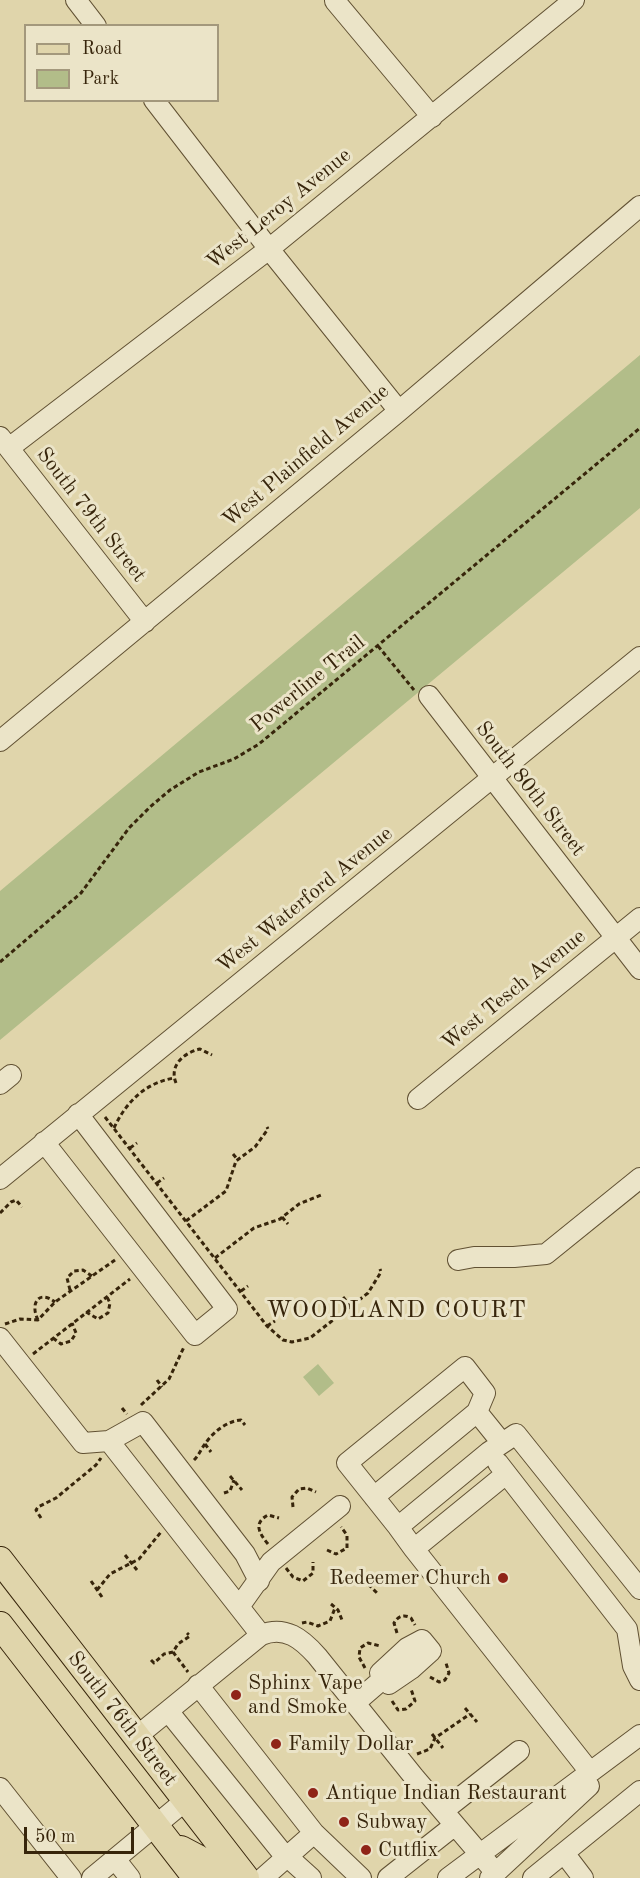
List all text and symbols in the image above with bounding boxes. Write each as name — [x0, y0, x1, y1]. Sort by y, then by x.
legend — [24, 24, 219, 102]
text: Road — [82, 40, 122, 58]
text: Park — [82, 70, 119, 88]
street label: West Leroy Avenue — [202, 143, 356, 275]
street label: West Plainfield Avenue — [218, 379, 394, 533]
street label: South 79th Street — [31, 443, 151, 587]
street label: Powerline Trail — [246, 630, 370, 738]
street label: South 80th Street — [470, 717, 590, 861]
street label: West Waterford Avenue — [212, 821, 398, 979]
street label: West Tesch Avenue — [437, 924, 591, 1056]
district label: WOODLAND COURT — [267, 1297, 527, 1325]
place label: Redeemer Church — [329, 1565, 491, 1591]
marker: Redeemer Church — [496, 1571, 510, 1585]
street label: South 76th Street — [62, 1647, 182, 1791]
place label: Sphinx Vape and Smoke — [248, 1670, 363, 1720]
marker: Sphinx Vape and Smoke — [229, 1688, 243, 1702]
place label: Family Dollar — [288, 1731, 413, 1757]
marker: Family Dollar — [269, 1737, 283, 1751]
place label: Antique Indian Restaurant — [325, 1780, 567, 1806]
marker: Antique Indian Restaurant — [306, 1786, 320, 1800]
place label: Subway — [356, 1809, 427, 1835]
scale bar — [27, 1815, 136, 1853]
marker: Subway — [337, 1815, 351, 1829]
text: 50 m — [35, 1828, 75, 1846]
place label: Cutflix — [378, 1837, 438, 1863]
marker: Cutflix — [359, 1843, 373, 1857]

